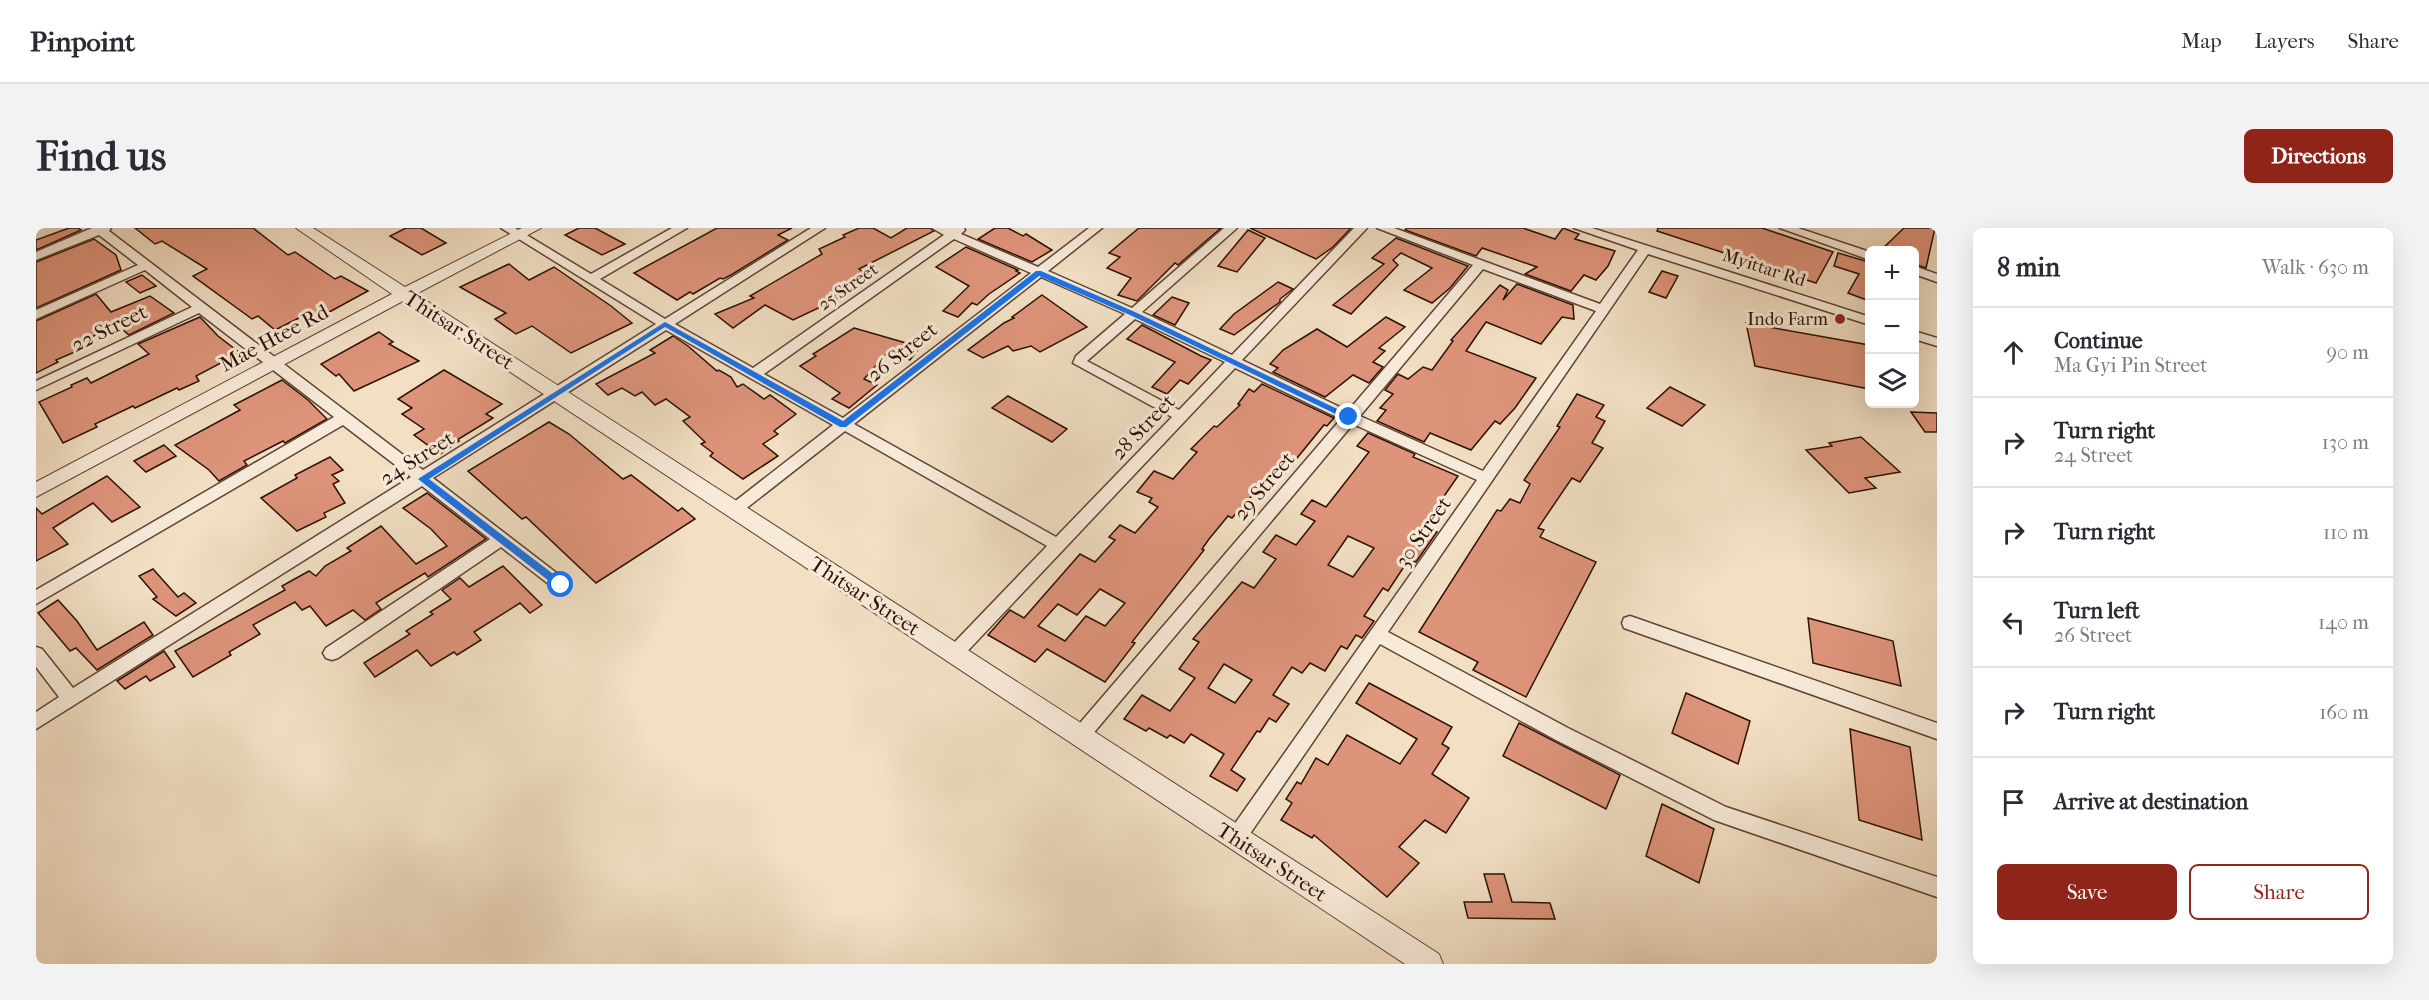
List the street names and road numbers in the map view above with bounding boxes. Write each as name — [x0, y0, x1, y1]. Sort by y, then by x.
street label: Myittar Rd — [1720, 245, 1808, 291]
street label: 25 Street — [814, 258, 883, 315]
street label: Thitsar Street — [400, 286, 519, 375]
street label: 22 Street — [67, 299, 151, 357]
street label: Mae Htee Rd — [216, 299, 333, 377]
street label: 26 Street — [862, 317, 942, 387]
street label: 28 Street — [1106, 389, 1180, 465]
street label: 24 Street — [375, 426, 459, 490]
street label: 29 Street — [1229, 447, 1300, 525]
street label: 30 Street — [1390, 492, 1456, 572]
street label: Thitsar Street — [806, 552, 925, 641]
street label: Thitsar Street — [1213, 818, 1332, 907]

